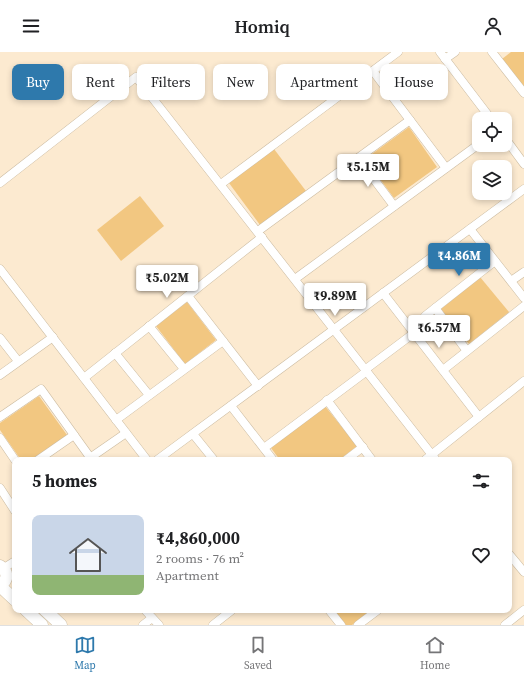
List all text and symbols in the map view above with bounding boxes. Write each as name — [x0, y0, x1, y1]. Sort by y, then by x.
text: Homiq — [234, 14, 290, 39]
icon: menu — [20, 15, 42, 37]
icon: person — [482, 15, 504, 37]
chip: Buy — [12, 64, 64, 100]
chip: Rent — [72, 64, 129, 100]
chip: Filters — [137, 64, 205, 100]
chip: New — [213, 64, 268, 100]
chip: Apartment — [276, 64, 372, 100]
chip: House — [380, 64, 448, 100]
map controls — [472, 112, 512, 200]
button: locate — [472, 112, 512, 152]
pin: ₹5.15M — [335, 154, 401, 188]
text: ₹5.15M — [346, 158, 390, 175]
button: layers — [472, 160, 512, 200]
pin: ₹4.86M — [426, 243, 492, 277]
text: ₹4.86M — [437, 247, 481, 264]
pin: ₹5.02M — [134, 265, 200, 299]
text: ₹5.02M — [145, 269, 189, 286]
pin: ₹9.89M — [302, 283, 368, 317]
text: ₹9.89M — [313, 287, 357, 304]
pin: ₹6.57M — [406, 315, 472, 349]
text: ₹6.57M — [417, 319, 461, 336]
text: 5 homes — [32, 469, 97, 493]
icon: filters — [470, 470, 492, 492]
text: ₹4,860,000 — [156, 526, 240, 550]
icon: home — [64, 531, 112, 579]
icon: heart — [470, 544, 492, 566]
text: 2 rooms · 76 m² — [156, 550, 244, 567]
text: Apartment — [156, 567, 219, 584]
tab: Map — [74, 634, 96, 673]
tab: Saved — [244, 634, 272, 673]
tab: Home — [420, 634, 450, 673]

